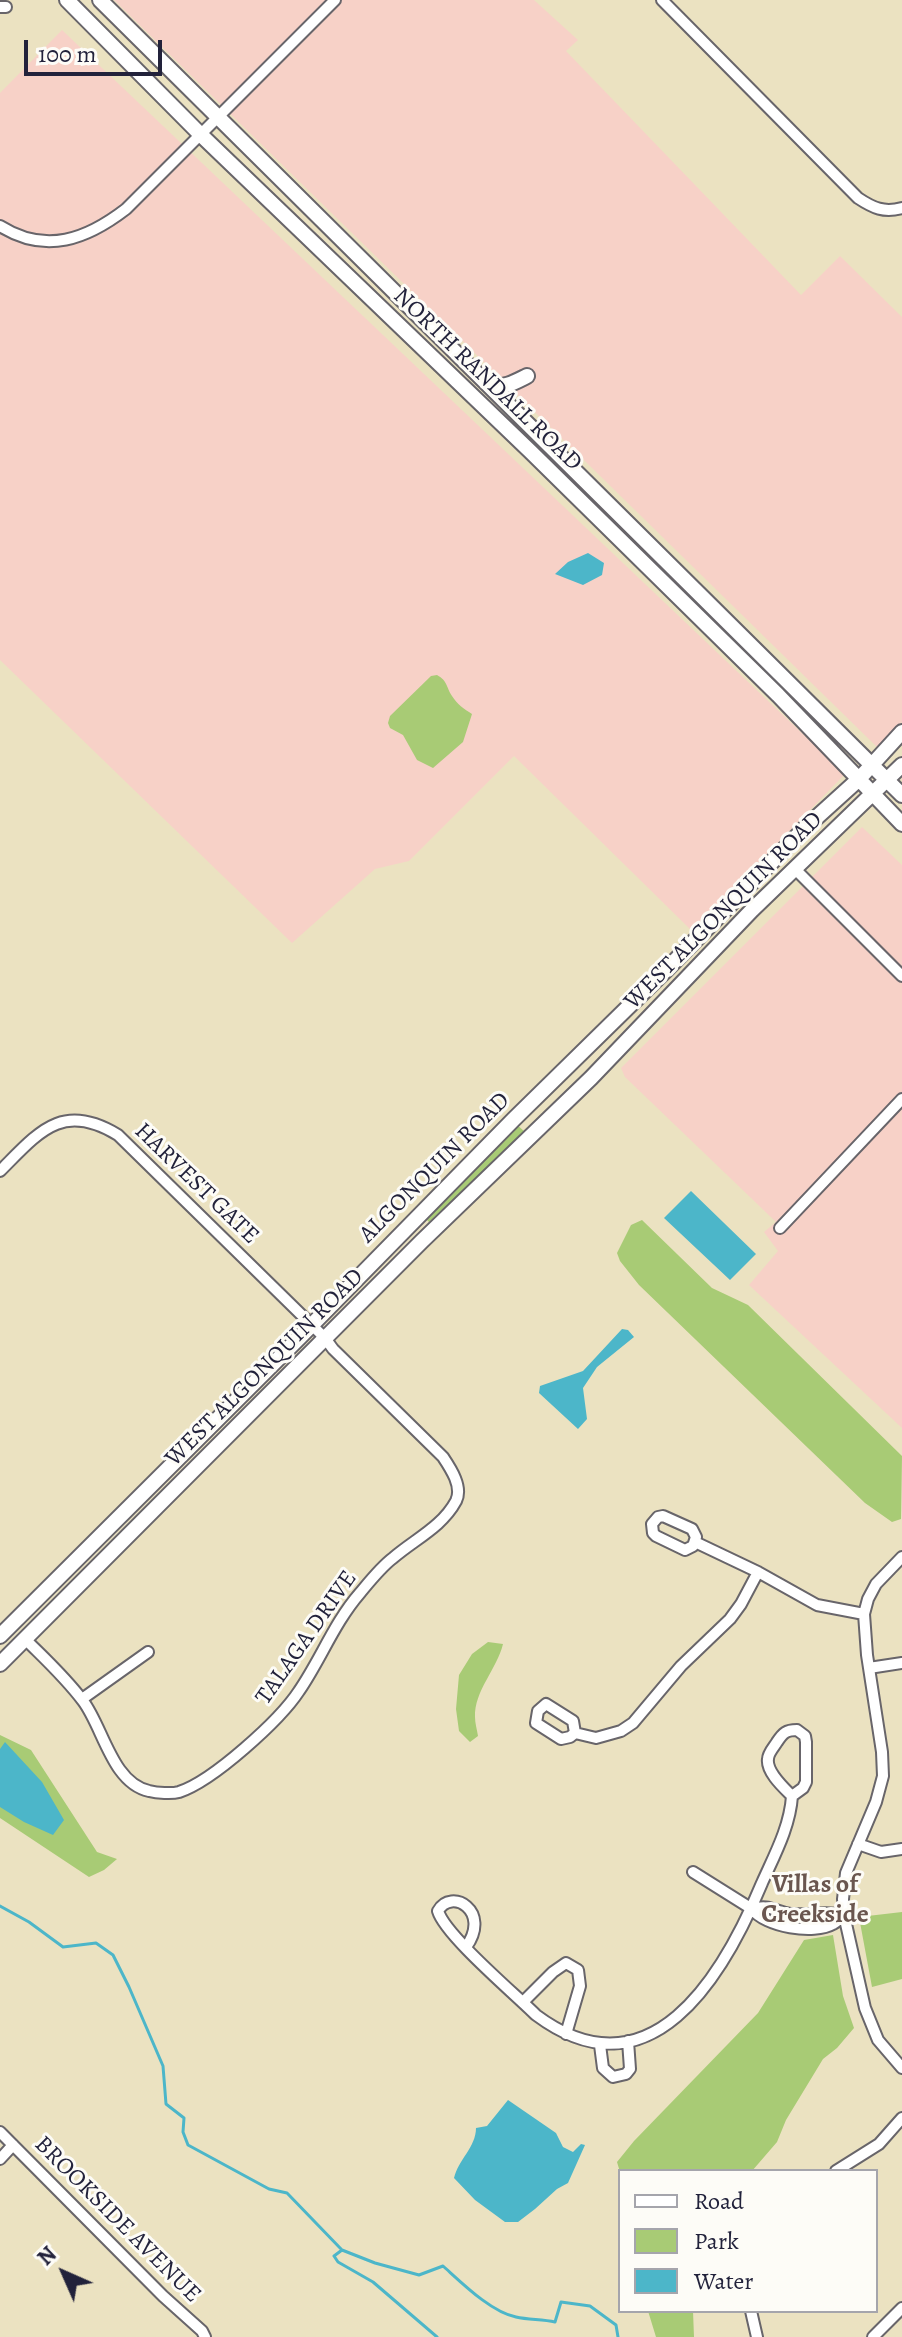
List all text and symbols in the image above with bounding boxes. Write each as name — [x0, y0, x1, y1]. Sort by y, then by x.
scale bar — [28, 24, 166, 74]
text: 100 m — [38, 38, 97, 70]
street label: NORTH RANDALL ROAD — [387, 282, 587, 478]
street label: WEST ALGONQUIN ROAD — [619, 806, 829, 1016]
street label: ALGONQUIN ROAD — [354, 1087, 516, 1249]
street label: HARVEST GATE — [128, 1117, 264, 1251]
street label: WEST ALGONQUIN ROAD — [160, 1263, 370, 1473]
street label: TALAGA DRIVE — [250, 1565, 364, 1711]
district label: Villas of Creekside — [761, 1870, 869, 1932]
street label: BROOKSIDE AVENUE — [28, 2131, 206, 2309]
legend — [618, 2169, 878, 2313]
text: Road — [694, 2185, 744, 2217]
text: Park — [694, 2225, 739, 2257]
north arrow — [24, 2233, 104, 2313]
text: Water — [694, 2265, 754, 2297]

